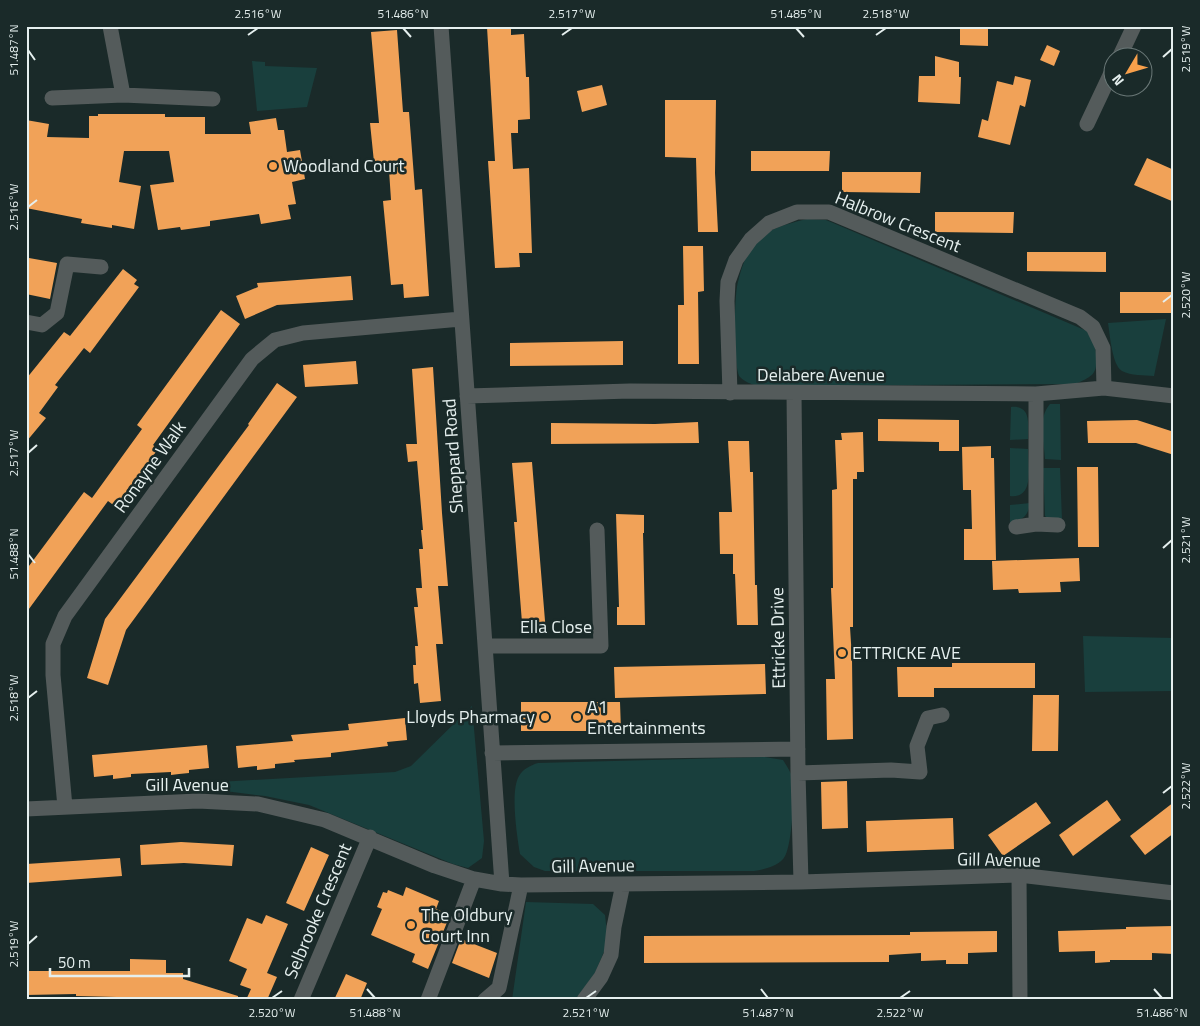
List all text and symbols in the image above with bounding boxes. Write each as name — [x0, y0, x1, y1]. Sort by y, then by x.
text: 2.516°W — [235, 4, 282, 23]
text: 51.486°N — [377, 4, 429, 23]
text: 2.517°W — [549, 4, 596, 23]
text: 51.485°N — [770, 4, 822, 23]
text: 2.518°W — [863, 4, 910, 23]
text: 51.487°N — [4, 24, 23, 76]
text: 2.519°W — [1176, 25, 1195, 72]
north arrow — [1102, 48, 1152, 98]
text: N — [1106, 70, 1129, 91]
place label: Woodland Court — [283, 152, 405, 179]
marker: Woodland Court — [267, 160, 279, 172]
text: 2.516°W — [4, 183, 23, 230]
street label: Halbrow Crescent — [831, 184, 966, 259]
text: 2.520°W — [1176, 271, 1195, 318]
street label: Delabere Avenue — [757, 361, 885, 388]
street label: Sheppard Road — [435, 398, 470, 514]
street label: Ronayne Walk — [107, 415, 192, 518]
text: 2.517°W — [4, 429, 23, 476]
text: 2.521°W — [1176, 516, 1195, 563]
text: 51.488°N — [4, 528, 23, 580]
street label: Ettricke Drive — [763, 587, 792, 689]
street label: Ella Close — [520, 613, 592, 640]
place label: ETTRICKE AVE — [852, 639, 961, 666]
marker: ETTRICKE AVE — [836, 647, 848, 659]
text: 2.518°W — [4, 674, 23, 721]
place label: A1 Entertainments — [587, 693, 706, 741]
place label: Lloyds Pharmacy — [406, 703, 535, 730]
marker: Lloyds Pharmacy — [539, 711, 551, 723]
marker: A1 Entertainments — [571, 711, 583, 723]
text: 2.522°W — [1176, 762, 1195, 809]
street label: Gill Avenue — [145, 771, 229, 798]
street label: Selbrooke Crescent — [277, 838, 359, 983]
street label: Gill Avenue — [957, 845, 1041, 874]
street label: Gill Avenue — [551, 851, 635, 880]
place label: The Oldbury Court Inn — [421, 901, 513, 949]
marker: The Oldbury Court Inn — [405, 919, 417, 931]
text: 2.519°W — [4, 920, 23, 967]
scale bar — [50, 946, 189, 978]
text: 50 m — [58, 951, 91, 974]
text: 2.520°W — [249, 1003, 296, 1022]
text: 51.488°N — [349, 1003, 401, 1022]
text: 2.521°W — [563, 1003, 610, 1022]
text: 51.487°N — [742, 1003, 794, 1022]
text: 2.522°W — [877, 1003, 924, 1022]
text: 51.486°N — [1136, 1003, 1188, 1022]

